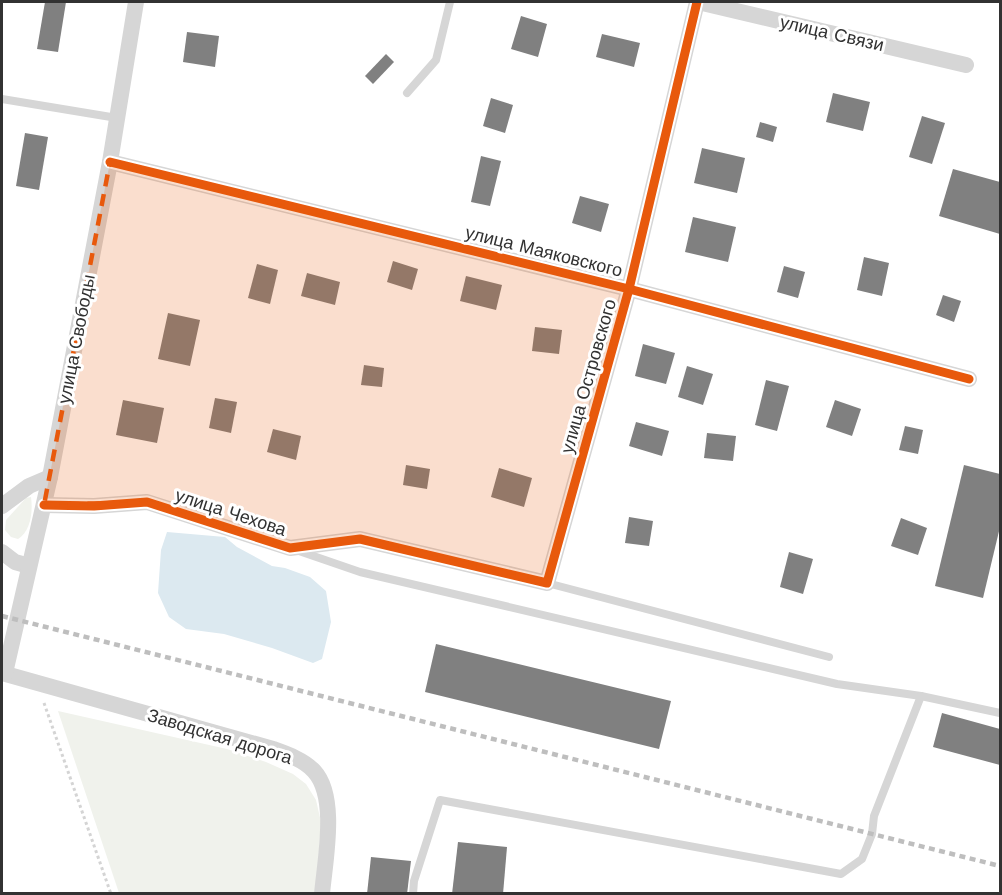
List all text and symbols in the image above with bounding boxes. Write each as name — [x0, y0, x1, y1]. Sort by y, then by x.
street label: улица Связи — [778, 11, 886, 55]
street label: улица Маяковского — [463, 221, 625, 281]
street label: улица Свободы — [53, 273, 99, 405]
street label: улица Островского — [556, 296, 620, 456]
street label: улица Чехова — [173, 484, 290, 540]
street label: Заводская дорога — [145, 704, 296, 768]

